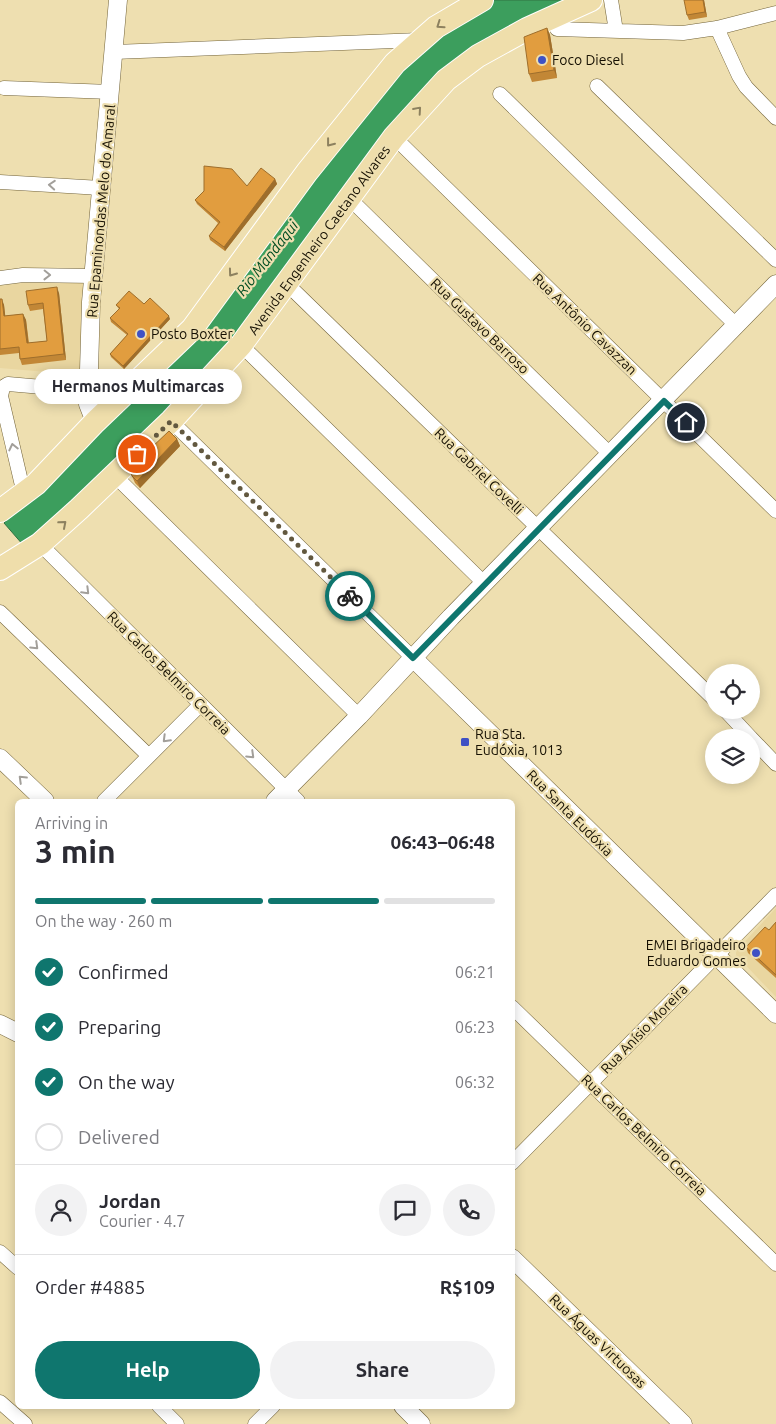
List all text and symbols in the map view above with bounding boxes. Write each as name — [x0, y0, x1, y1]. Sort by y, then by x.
one-way arrow — [436, 19, 446, 28]
place label: Foco Diesel — [552, 52, 624, 68]
marker: Foco Diesel — [536, 54, 548, 66]
street label: Rua Epaminondas Melo do Amaral — [84, 103, 118, 318]
one-way arrow — [412, 106, 421, 115]
one-way arrow — [327, 137, 335, 146]
street label: Avenida Engenheiro Caetano Alvares — [245, 142, 393, 338]
one-way arrow — [48, 179, 56, 190]
water label: Rio Mandaqui — [233, 216, 302, 299]
one-way arrow — [230, 267, 238, 276]
one-way arrow — [43, 270, 51, 280]
street label: Rua Antônio Cavazzan — [530, 270, 640, 378]
street label: Rua Gustavo Barroso — [428, 275, 532, 377]
place label: Posto Boxter — [151, 326, 234, 342]
marker: Posto Boxter — [135, 328, 147, 340]
callout: Hermanos Multimarcas — [33, 369, 241, 404]
text: Hermanos Multimarcas — [52, 377, 224, 395]
pin — [665, 401, 707, 443]
icon: home — [672, 408, 700, 436]
street label: Rua Gabriel Covelli — [431, 425, 527, 517]
pin — [116, 433, 158, 475]
icon: bag — [123, 440, 151, 468]
one-way arrow — [8, 442, 19, 451]
one-way arrow — [57, 520, 66, 529]
courier — [325, 571, 375, 621]
icon: bike — [336, 582, 364, 610]
one-way arrow — [80, 585, 89, 594]
street label: Rua Carlos Belmiro Correia — [104, 608, 234, 738]
one-way arrow — [29, 640, 38, 649]
map controls — [705, 664, 760, 784]
button: locate — [705, 664, 760, 719]
place label: Rua Sta. Eudóxia, 1013 — [475, 726, 563, 758]
button: layers — [705, 729, 760, 784]
one-way arrow — [163, 734, 172, 743]
marker: Rua Sta. Eudóxia, 1013 — [459, 736, 471, 748]
one-way arrow — [245, 749, 254, 758]
street label: Rua Santa Eudóxia — [524, 767, 616, 859]
one-way arrow — [19, 776, 28, 785]
text: Arriving in — [35, 814, 108, 832]
text: 06:43–06:48 — [390, 831, 495, 853]
text: 3 min — [35, 833, 116, 869]
text: On the way · 260 m — [35, 912, 172, 930]
place label: EMEI Brigadeiro Eduardo Gomes — [646, 937, 746, 969]
marker: EMEI Brigadeiro Eduardo Gomes — [750, 947, 762, 959]
icon: check — [35, 958, 63, 986]
text: Confirmed — [78, 961, 169, 983]
text: 06:21 — [455, 963, 495, 981]
street label: Rua Anísio Moreira — [597, 981, 691, 1077]
icon: check — [35, 1013, 63, 1041]
text: Preparing — [78, 1016, 162, 1038]
text: 06:23 — [455, 1018, 495, 1036]
icon: check — [35, 1068, 63, 1096]
text: On the way — [78, 1071, 175, 1093]
street label: Rua Carlos Belmiro Correia — [578, 1071, 710, 1199]
text: 06:32 — [455, 1073, 495, 1091]
text: Delivered — [78, 1126, 160, 1148]
button: person — [35, 1184, 87, 1236]
button: chat — [379, 1184, 431, 1236]
button: phone — [443, 1184, 495, 1236]
text: Jordan — [99, 1190, 161, 1212]
text: Courier · 4.7 — [99, 1212, 185, 1230]
text: Order #4885 — [35, 1276, 145, 1298]
text: R$109 — [440, 1276, 495, 1298]
street label: Rua Águas Virtuosas — [546, 1290, 650, 1391]
button: Help — [35, 1341, 260, 1399]
button: Share — [270, 1341, 495, 1399]

